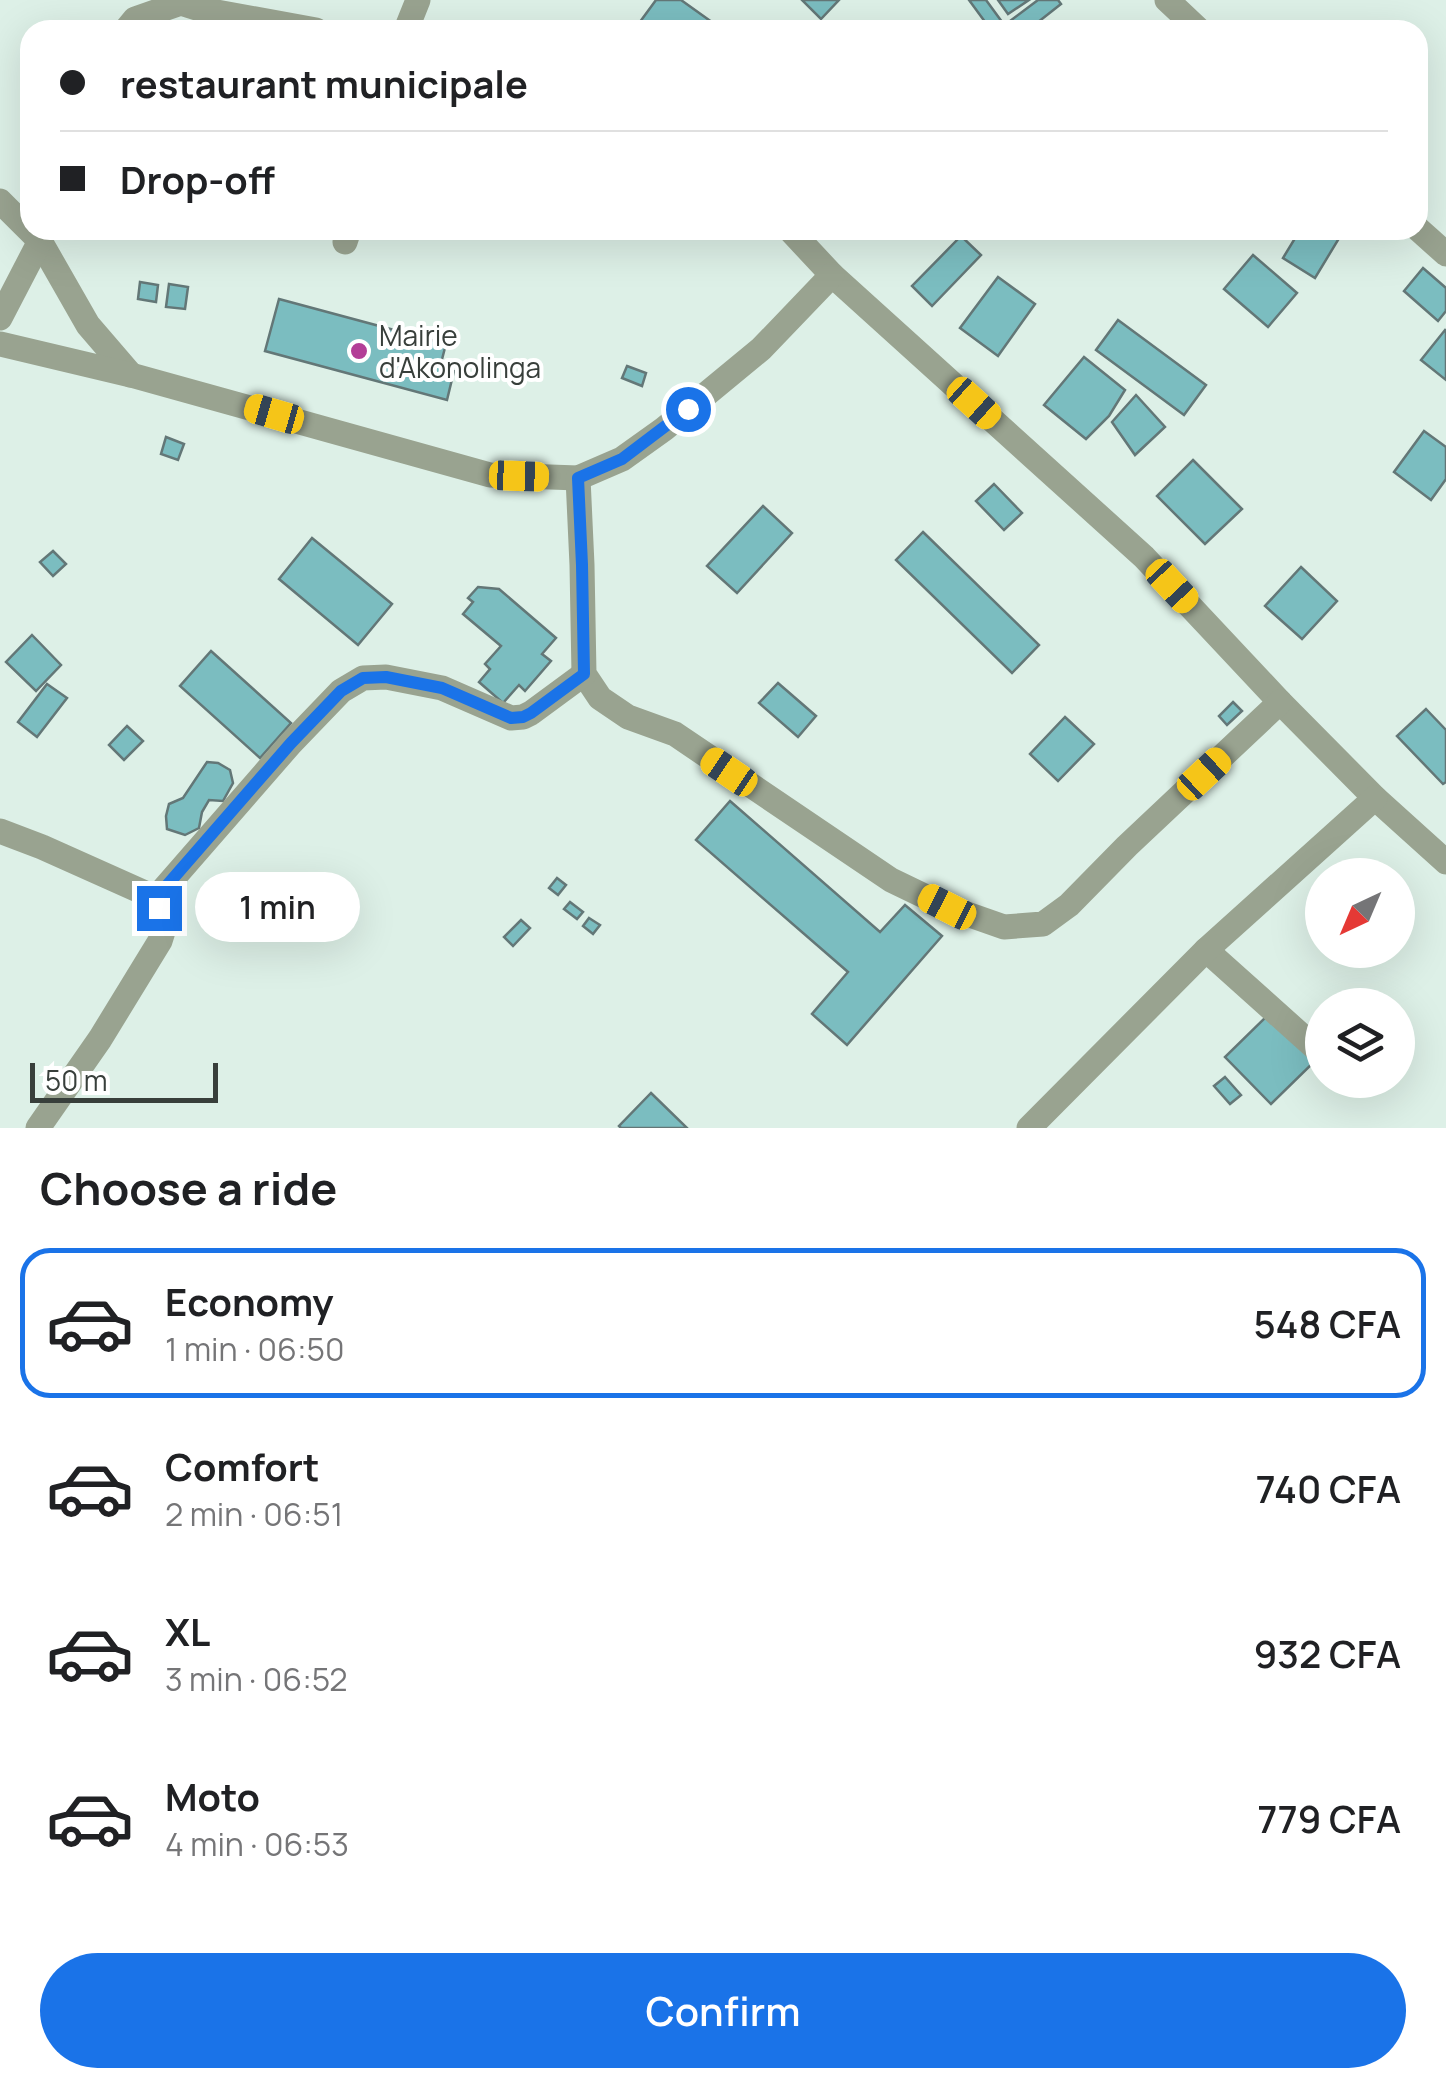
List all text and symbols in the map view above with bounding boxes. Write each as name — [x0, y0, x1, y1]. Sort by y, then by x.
text: restaurant municipale — [120, 57, 528, 109]
text: Drop-off — [120, 153, 275, 205]
place label: Mairie d'Akonolinga — [379, 316, 541, 386]
marker: Mairie d'Akonolinga — [348, 340, 370, 362]
car — [942, 372, 1006, 434]
route start — [666, 387, 711, 432]
car — [241, 391, 307, 437]
car — [488, 460, 550, 492]
car — [1141, 554, 1203, 618]
car — [696, 743, 762, 801]
car — [1172, 743, 1236, 805]
north arrow — [1305, 858, 1415, 968]
map controls — [1305, 858, 1415, 1098]
callout: 1 min — [194, 873, 359, 943]
car — [913, 880, 981, 934]
text: 1 min — [239, 885, 316, 929]
route end — [137, 886, 182, 931]
button: layers — [1305, 988, 1415, 1098]
scale bar — [30, 1058, 218, 1102]
text: 50 m — [45, 1061, 108, 1099]
text: Choose a ride — [40, 1157, 337, 1219]
text: Economy — [165, 1275, 334, 1327]
icon: car — [45, 1278, 135, 1368]
text: 548 CFA — [1253, 1297, 1401, 1349]
text: 1 min · 06:50 — [165, 1327, 345, 1371]
text: Comfort — [165, 1440, 319, 1492]
icon: car — [45, 1443, 135, 1533]
text: 740 CFA — [1256, 1462, 1401, 1514]
text: 2 min · 06:51 — [165, 1492, 343, 1536]
text: XL — [165, 1605, 210, 1657]
icon: car — [45, 1608, 135, 1698]
text: 932 CFA — [1254, 1627, 1401, 1679]
text: 3 min · 06:52 — [165, 1657, 348, 1701]
text: Moto — [165, 1770, 260, 1822]
icon: car — [45, 1773, 135, 1863]
text: 779 CFA — [1257, 1792, 1401, 1844]
text: 4 min · 06:53 — [165, 1822, 349, 1866]
button: Confirm — [40, 1953, 1406, 2068]

